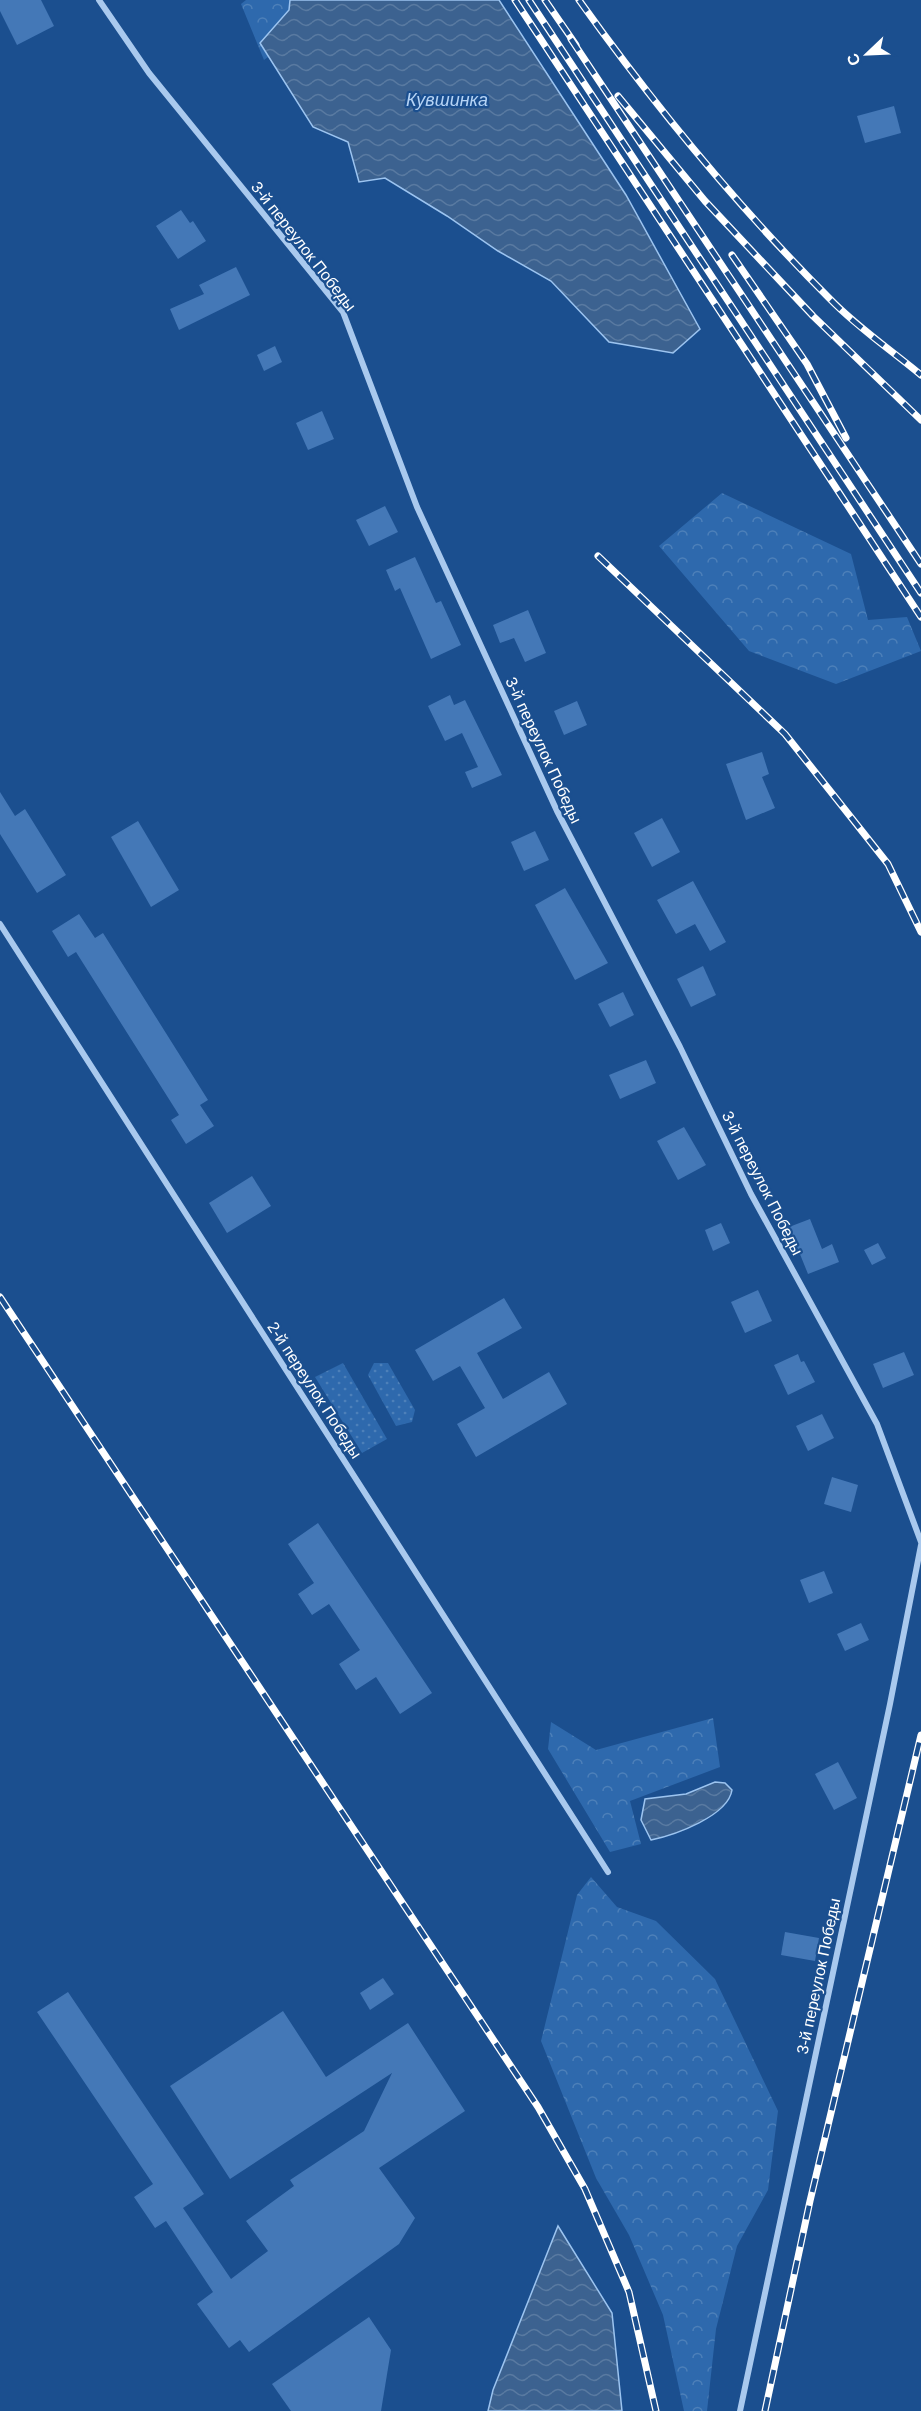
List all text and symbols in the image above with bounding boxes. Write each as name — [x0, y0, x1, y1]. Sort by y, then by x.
north arrow — [837, 24, 897, 84]
text: С — [843, 51, 864, 68]
water label: Кувшинка — [406, 90, 488, 110]
street label: 3-й переулок Победы — [248, 178, 359, 314]
street label: 3-й переулок Победы — [502, 675, 585, 826]
street label: 3-й переулок Победы — [719, 1109, 806, 1258]
street label: 2-й переулок Победы — [264, 1319, 365, 1462]
street label: 3-й переулок Победы — [794, 1897, 843, 2056]

